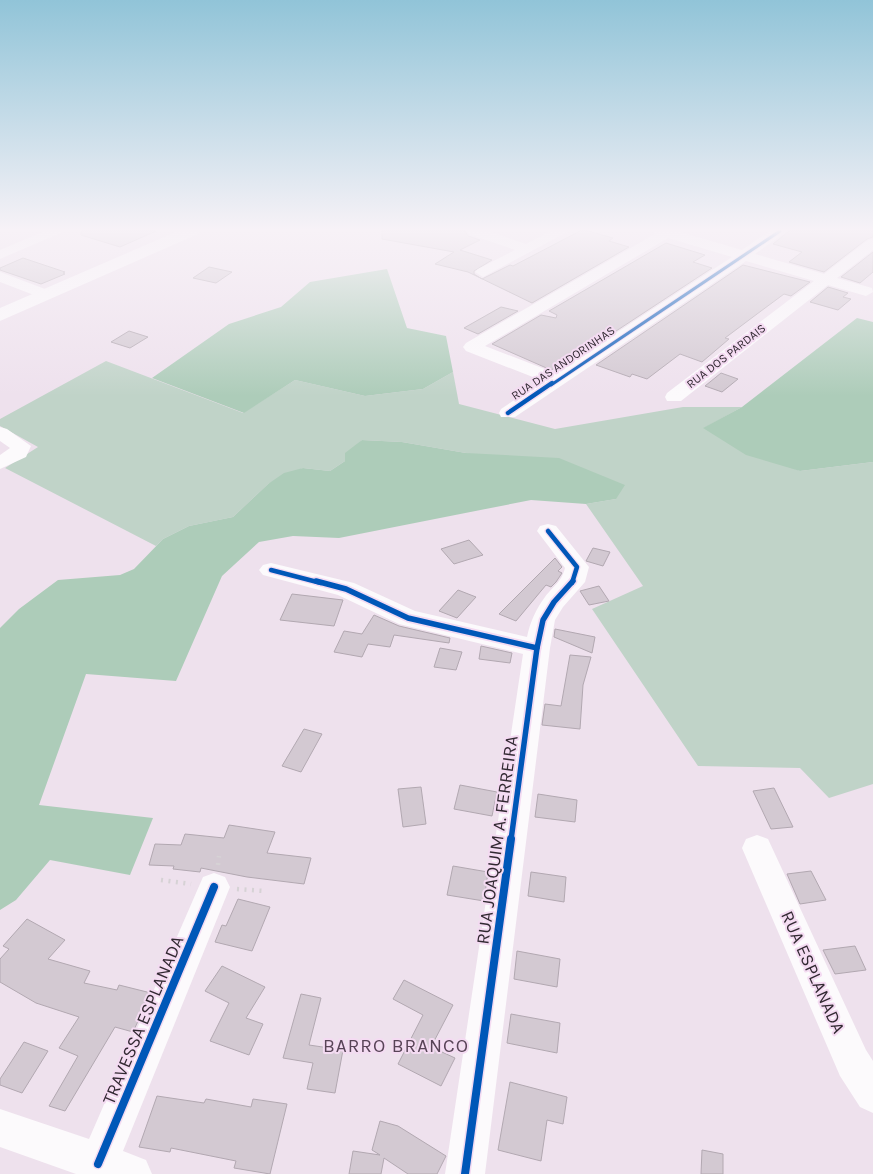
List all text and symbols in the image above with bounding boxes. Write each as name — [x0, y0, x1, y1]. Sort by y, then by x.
street label: RUA DOS PARDAIS — [684, 321, 768, 391]
street label: RUA DAS ANDORINHAS — [509, 323, 617, 403]
street label: RUA JOAQUIM A. FERREIRA — [471, 734, 523, 946]
street label: RUA ESPLANADA — [776, 907, 850, 1037]
street label: TRAVESSA ESPLANADA — [97, 932, 189, 1108]
district label: BARRO BRANCO — [323, 1035, 469, 1057]

